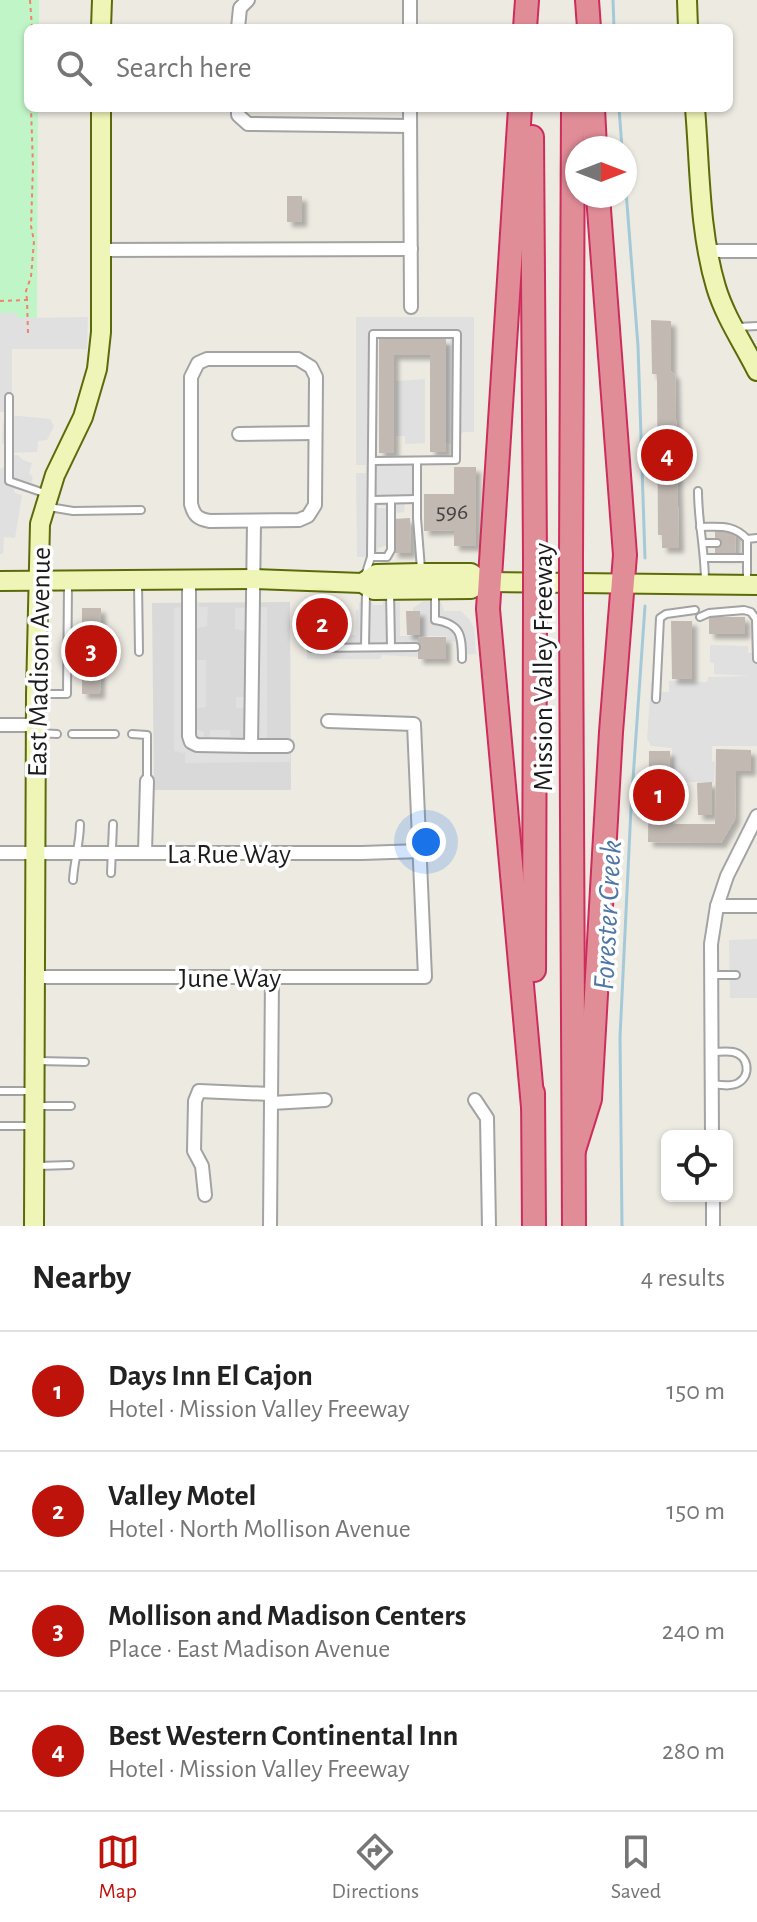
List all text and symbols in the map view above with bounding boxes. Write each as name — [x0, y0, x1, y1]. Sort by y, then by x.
search box — [24, 24, 733, 112]
icon: search — [52, 46, 96, 90]
text: Search here — [116, 53, 252, 83]
north arrow — [565, 136, 637, 208]
pin: 4 — [641, 425, 693, 485]
house number: 596 — [436, 500, 468, 524]
street label: Mission Valley Freeway — [530, 543, 558, 791]
street label: East Madison Avenue — [24, 547, 56, 777]
pin: 2 — [296, 594, 348, 654]
pin: 3 — [65, 621, 117, 681]
pin: 1 — [633, 765, 685, 825]
your location — [406, 822, 446, 862]
water label: Forester Creek — [589, 839, 627, 991]
street label: La Rue Way — [167, 841, 291, 869]
street label: June Way — [179, 965, 281, 993]
map controls — [661, 1130, 733, 1202]
button: locate — [661, 1130, 733, 1202]
text: Nearby — [32, 1261, 131, 1295]
text: 4 results — [641, 1265, 725, 1291]
text: Days Inn El Cajon — [108, 1361, 313, 1391]
text: 1 — [53, 1378, 63, 1404]
text: 150 m — [666, 1378, 725, 1404]
text: Hotel · Mission Valley Freeway — [108, 1396, 410, 1422]
text: Valley Motel — [108, 1481, 256, 1511]
text: 2 — [52, 1498, 64, 1524]
text: 150 m — [666, 1498, 725, 1524]
text: Hotel · North Mollison Avenue — [108, 1516, 411, 1542]
text: Mollison and Madison Centers — [108, 1601, 466, 1631]
text: 3 — [52, 1618, 64, 1644]
text: 240 m — [662, 1618, 725, 1644]
text: Place · East Madison Avenue — [108, 1636, 390, 1662]
text: Best Western Continental Inn — [108, 1721, 458, 1751]
text: 4 — [51, 1738, 65, 1764]
text: 280 m — [662, 1738, 725, 1764]
text: Hotel · Mission Valley Freeway — [108, 1756, 410, 1782]
tab: Map — [96, 1830, 140, 1904]
tab: Directions — [331, 1830, 419, 1904]
tab: Saved — [611, 1830, 661, 1904]

